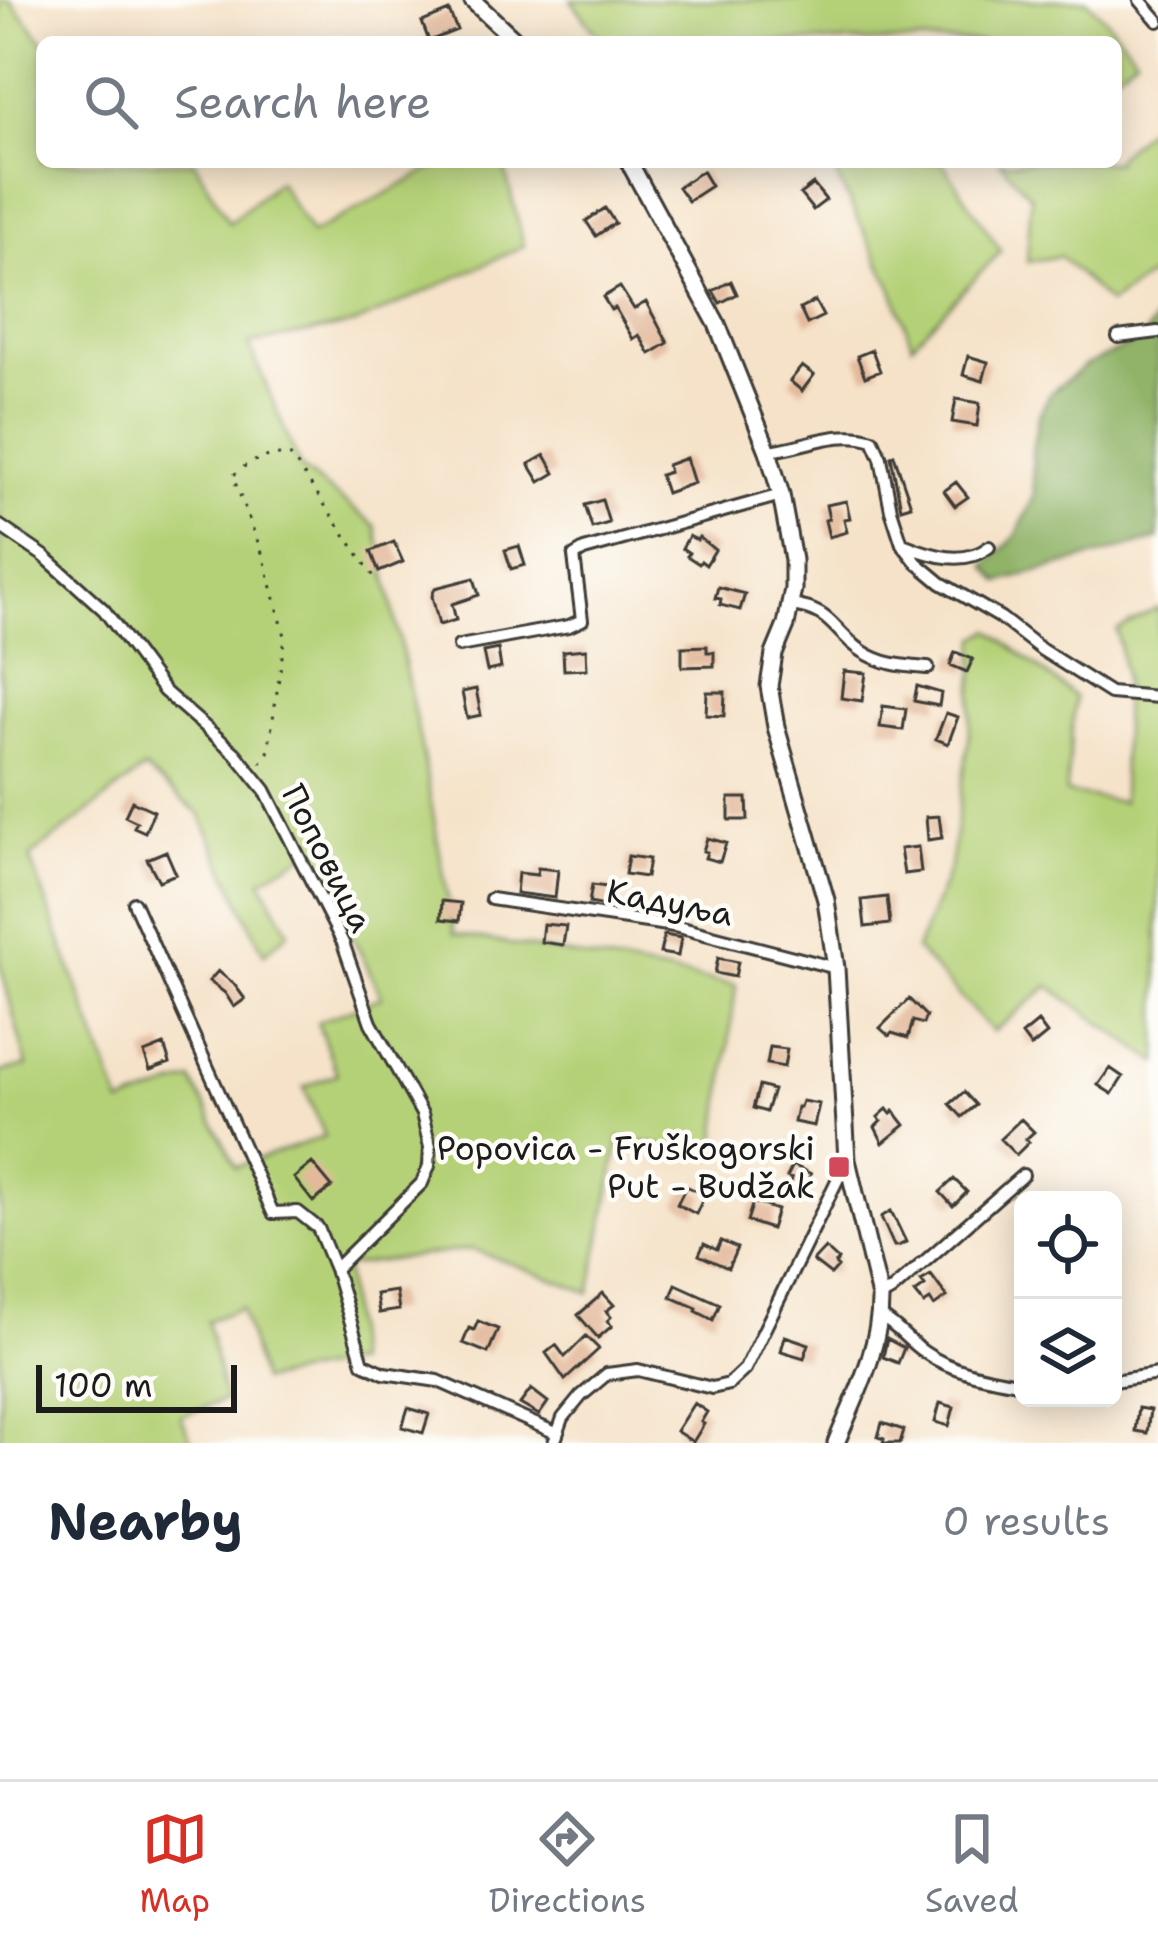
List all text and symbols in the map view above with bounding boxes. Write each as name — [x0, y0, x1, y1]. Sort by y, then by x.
search box — [36, 36, 1122, 168]
icon: search — [78, 69, 144, 135]
text: Search here — [174, 72, 431, 132]
street label: Поповица — [271, 777, 384, 940]
street label: Кадуља — [603, 868, 737, 937]
place label: Popovica - Fruškogorski Put - Budžak — [437, 1126, 815, 1209]
marker: Popovica - Fruškogorski Put - Budžak — [826, 1154, 852, 1180]
map controls — [1014, 1191, 1122, 1407]
button: locate — [1014, 1191, 1122, 1299]
button: layers — [1014, 1299, 1122, 1407]
scale bar — [36, 1359, 237, 1412]
text: 100 m — [54, 1363, 153, 1408]
text: Nearby — [48, 1487, 243, 1555]
text: 0 results — [943, 1495, 1110, 1547]
tab: Map — [139, 1806, 210, 1923]
tab: Directions — [489, 1806, 646, 1923]
tab: Saved — [925, 1806, 1019, 1923]

